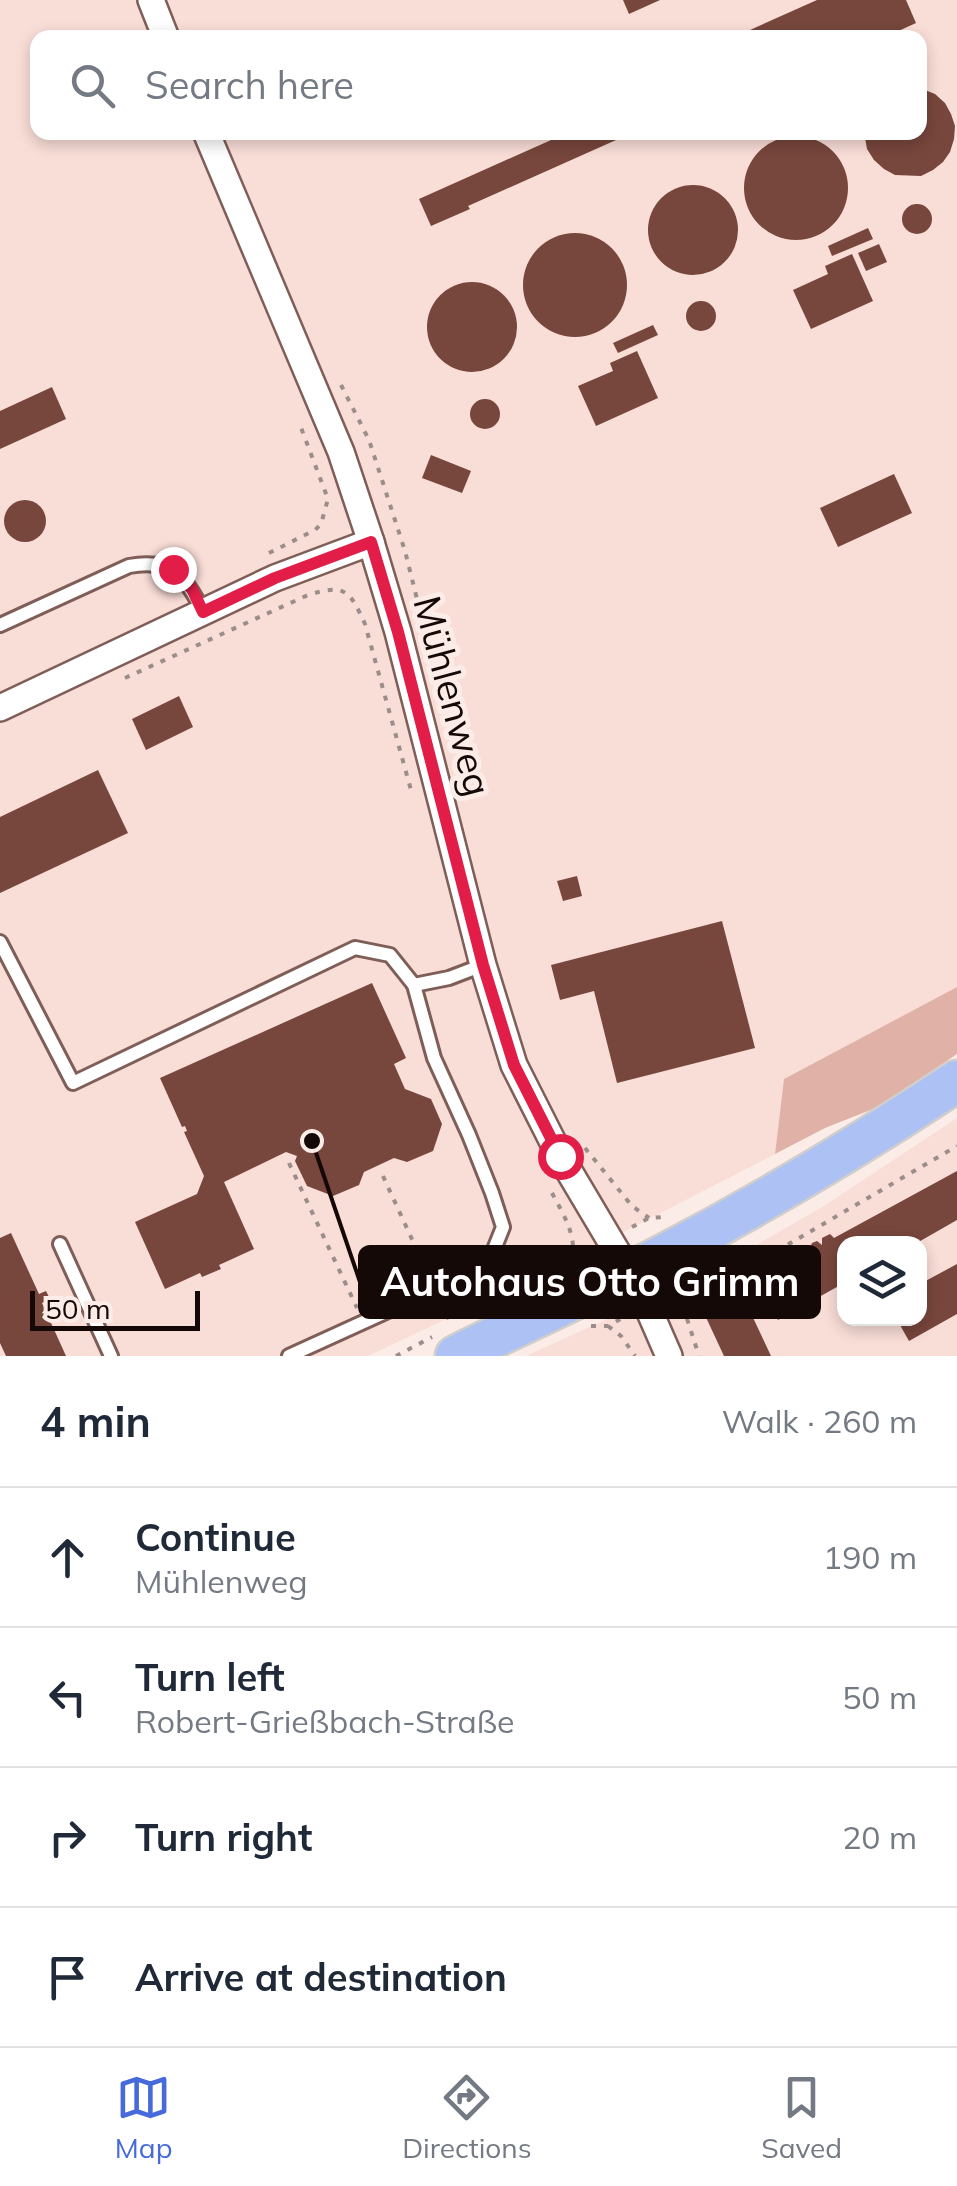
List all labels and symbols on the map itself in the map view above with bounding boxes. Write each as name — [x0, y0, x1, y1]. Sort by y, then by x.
route end — [151, 547, 197, 593]
street label: Mühlenweg — [403, 591, 503, 801]
route start — [538, 1134, 584, 1180]
callout: Autohaus Otto Grimm — [360, 1247, 819, 1317]
text: Autohaus Otto Grimm — [380, 1256, 800, 1306]
scale bar — [30, 1286, 200, 1330]

